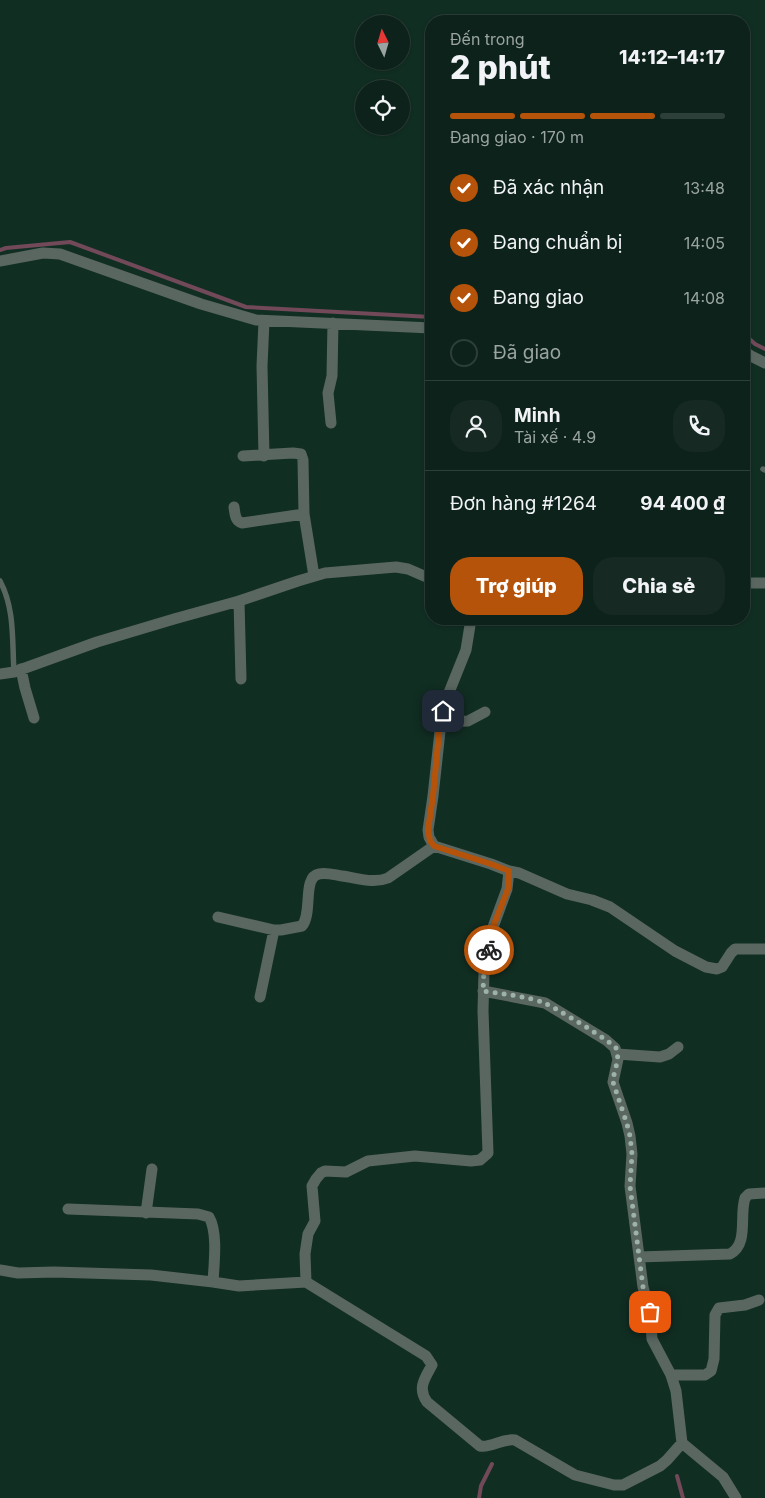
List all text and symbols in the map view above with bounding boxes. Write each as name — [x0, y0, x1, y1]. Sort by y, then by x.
north arrow — [355, 15, 410, 70]
map controls — [355, 15, 410, 135]
text: Đến trong — [450, 29, 525, 49]
text: 14:12–14:17 — [619, 46, 725, 69]
text: 2 phút — [450, 48, 551, 87]
button: locate — [355, 80, 410, 135]
text: Đang giao · 170 m — [450, 127, 584, 147]
icon: check — [450, 174, 478, 202]
text: Đã xác nhận — [493, 176, 604, 199]
text: 13:48 — [684, 178, 725, 198]
icon: check — [450, 229, 478, 257]
text: Đang chuẩn bị — [493, 231, 622, 254]
text: 14:05 — [684, 233, 725, 253]
icon: check — [450, 284, 478, 312]
text: Đang giao — [493, 286, 584, 309]
text: 14:08 — [684, 288, 725, 308]
text: Đã giao — [493, 341, 561, 364]
button: person — [450, 400, 502, 452]
button: phone — [673, 400, 725, 452]
text: Minh — [514, 404, 561, 427]
text: Tài xế · 4.9 — [514, 427, 596, 447]
text: Đơn hàng #1264 — [450, 492, 597, 515]
text: 94 400 ₫ — [640, 492, 725, 515]
button: Trợ giúp — [450, 557, 583, 615]
button: Chia sẻ — [593, 557, 725, 615]
pin — [422, 690, 464, 732]
icon: home — [429, 697, 457, 725]
courier — [464, 925, 514, 975]
icon: bike — [475, 936, 503, 964]
pin — [629, 1291, 671, 1333]
icon: bag — [636, 1298, 664, 1326]

